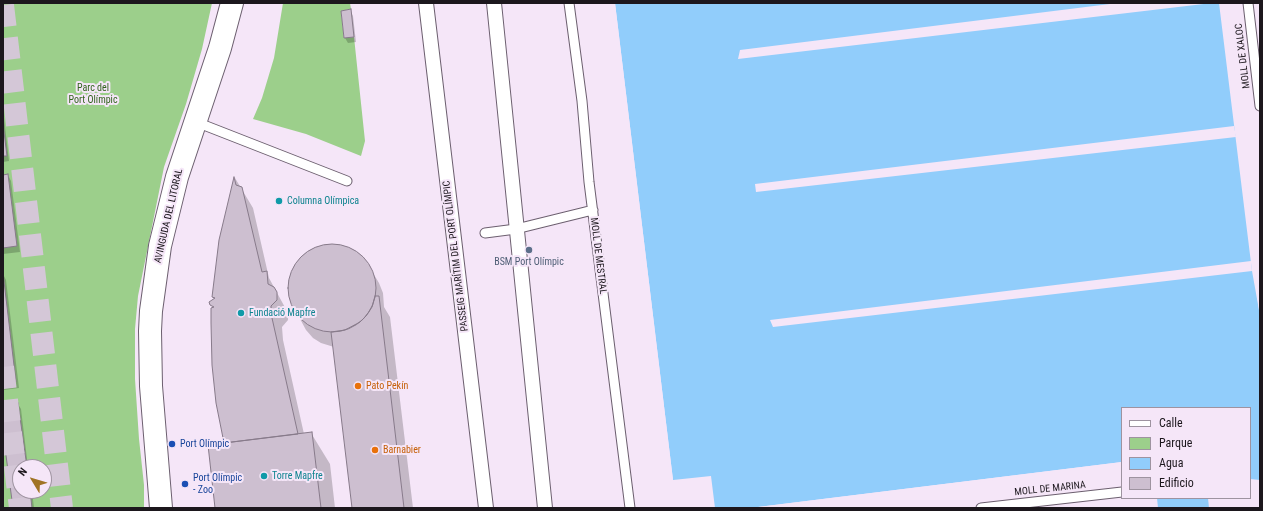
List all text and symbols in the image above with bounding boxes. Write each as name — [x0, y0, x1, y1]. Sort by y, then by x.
street label: MOLL DE XALOC — [1233, 23, 1253, 89]
park label: Parc del Port Olímpic — [68, 82, 118, 106]
street label: AVINGUDA DEL LITORAL — [152, 168, 186, 264]
street label: PASSEIG MARÍTIM DEL PORT OLÍMPIC — [441, 180, 471, 332]
place label: Columna Olímpica — [287, 195, 359, 207]
marker: Columna Olímpica — [274, 196, 284, 206]
street label: MOLL DE MESTRAL — [587, 217, 609, 295]
marker: BSM Port Olímpic — [524, 245, 534, 255]
place label: BSM Port Olímpic — [494, 256, 564, 268]
place label: Fundació Mapfre — [249, 307, 315, 319]
marker: Fundació Mapfre — [236, 308, 246, 318]
place label: Pato Pekín — [366, 380, 408, 392]
marker: Pato Pekín — [353, 381, 363, 391]
legend — [1121, 407, 1251, 499]
text: Calle — [1159, 416, 1183, 430]
text: Parque — [1159, 436, 1192, 450]
place label: Port Olímpic — [180, 438, 229, 450]
marker: Port Olímpic — [167, 439, 177, 449]
place label: Barnabier — [383, 444, 421, 456]
marker: Barnabier — [370, 445, 380, 455]
text: Agua — [1159, 456, 1183, 470]
north arrow — [12, 459, 52, 499]
text: N — [16, 465, 30, 479]
place label: Torre Mapfre — [272, 470, 323, 482]
marker: Torre Mapfre — [259, 471, 269, 481]
place label: Port Olímpic - Zoo — [193, 472, 242, 496]
text: Edificio — [1159, 476, 1194, 490]
marker: Port Olímpic - Zoo — [180, 479, 190, 489]
street label: MOLL DE MARINA — [1014, 479, 1086, 499]

